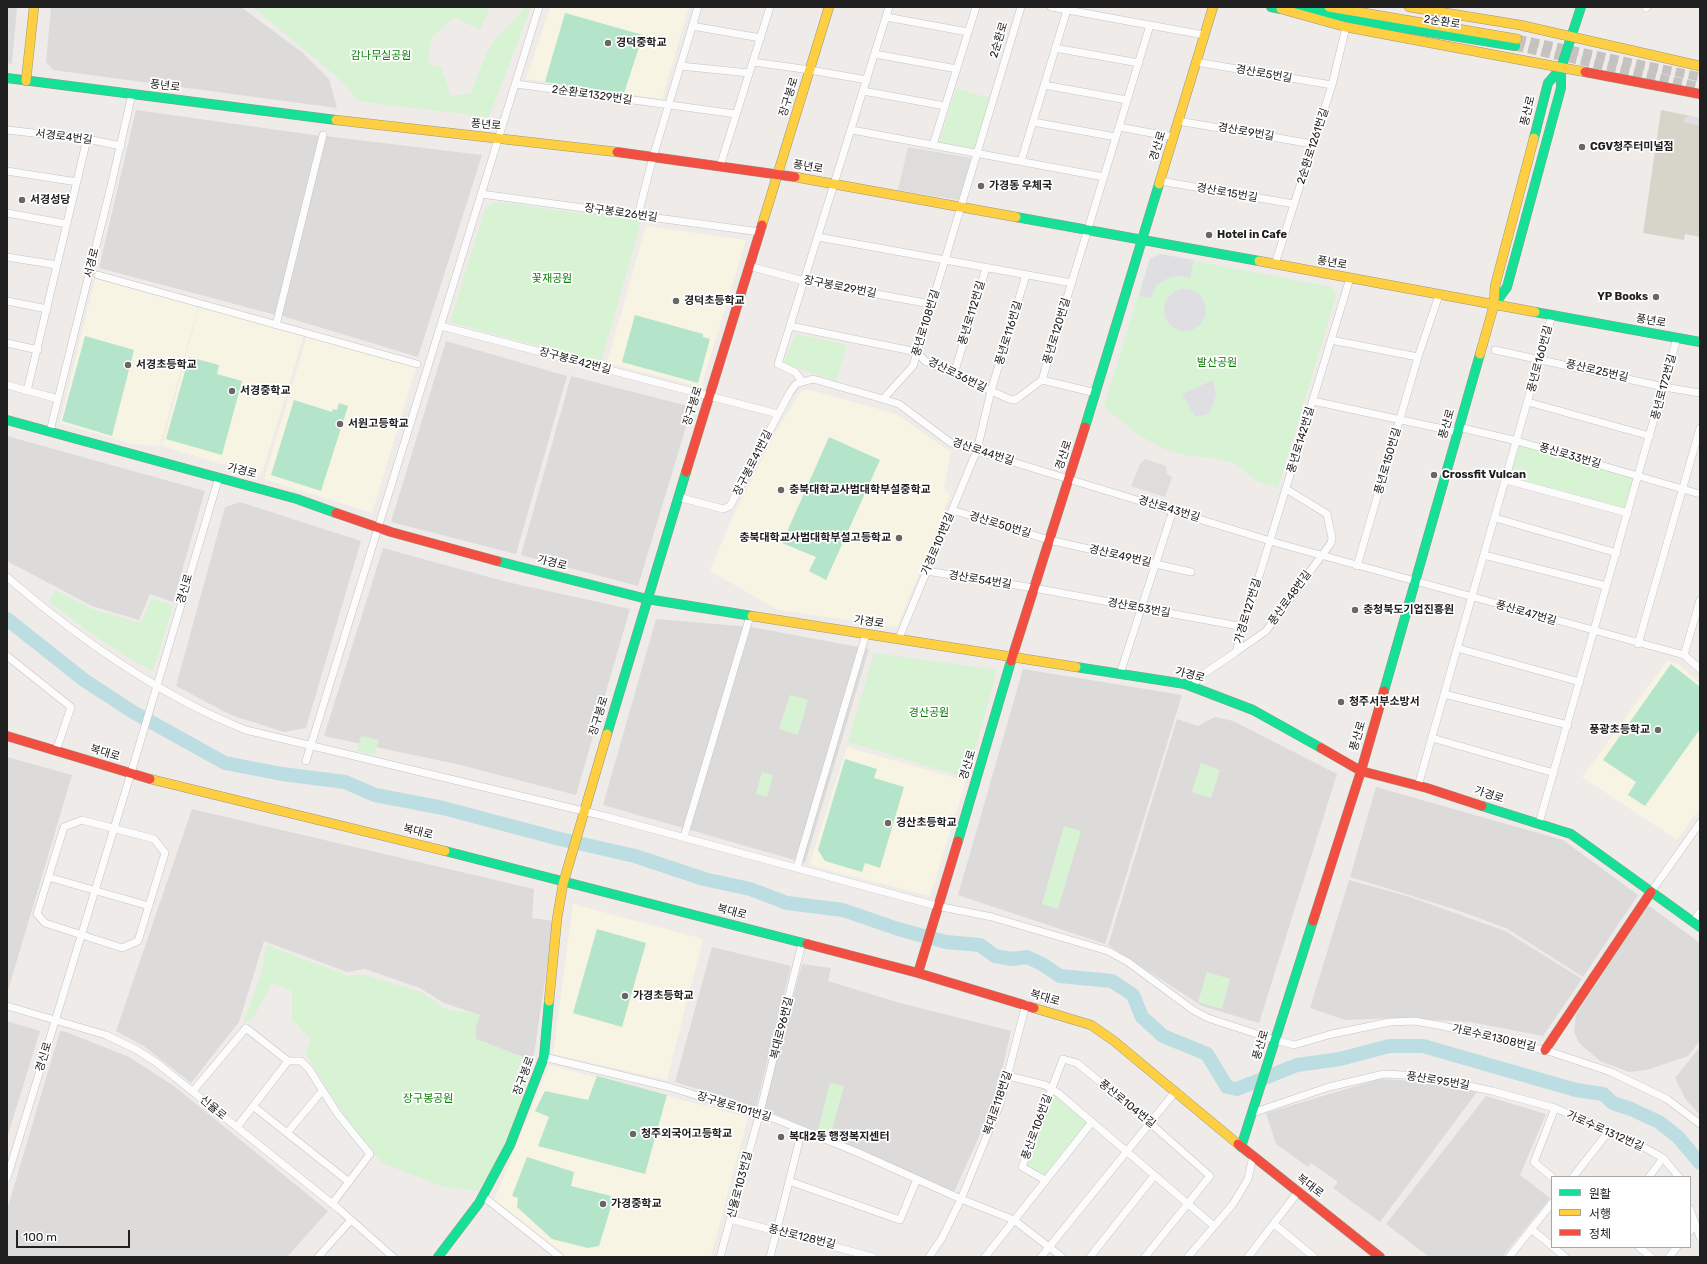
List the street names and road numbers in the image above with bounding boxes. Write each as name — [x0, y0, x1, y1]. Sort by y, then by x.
street label: 2순환로 — [1423, 13, 1461, 31]
street label: 2순환로 — [987, 20, 1011, 60]
street label: 경산로5번길 — [1235, 63, 1293, 85]
street label: 장구봉로 — [777, 76, 801, 118]
street label: 풍년로 — [149, 78, 181, 94]
street label: 2순환로1329번길 — [551, 83, 633, 107]
street label: 풍산로 — [1518, 95, 1538, 127]
street label: 2순환로1261번길 — [1294, 106, 1332, 186]
street label: 풍년로 — [470, 117, 502, 133]
street label: 경산로9번길 — [1217, 121, 1275, 143]
street label: 서경로4번길 — [35, 127, 93, 147]
street label: 경산로 — [1147, 130, 1169, 162]
street label: 풍년로 — [792, 158, 824, 176]
street label: 경산로15번길 — [1195, 181, 1259, 205]
street label: 장구봉로26번길 — [584, 201, 658, 225]
street label: 서경로 — [82, 247, 102, 279]
street label: 풍년로 — [1316, 254, 1348, 272]
street label: 장구봉로29번길 — [803, 273, 877, 301]
street label: 풍년로112번길 — [956, 279, 988, 347]
street label: 풍년로108번길 — [910, 288, 942, 358]
street label: 풍년로120번길 — [1041, 296, 1073, 366]
street label: 풍년로116번길 — [993, 299, 1025, 367]
street label: 풍년로 — [1635, 312, 1667, 330]
street label: 풍년로160번길 — [1525, 324, 1555, 394]
street label: 장구봉로42번길 — [538, 345, 612, 377]
street label: 풍년로172번길 — [1649, 353, 1679, 421]
street label: 경산로36번길 — [925, 355, 989, 395]
street label: 풍산로25번길 — [1565, 357, 1629, 385]
street label: 장구봉로 — [681, 385, 705, 427]
street label: 풍년로142번길 — [1285, 405, 1317, 475]
street label: 풍산로 — [1436, 408, 1458, 440]
street label: 풍년로150번길 — [1372, 426, 1404, 496]
street label: 장구봉로41번길 — [731, 428, 775, 498]
street label: 경산로44번길 — [950, 436, 1016, 468]
street label: 경산로 — [1053, 439, 1075, 471]
street label: 풍산로33번길 — [1538, 441, 1602, 471]
street label: 가경로 — [226, 461, 258, 481]
street label: 경산로43번길 — [1136, 493, 1202, 525]
street label: 경산로50번길 — [967, 509, 1033, 541]
street label: 가경로101번길 — [919, 511, 957, 577]
street label: 경산로49번길 — [1087, 542, 1153, 570]
street label: 가경로 — [536, 553, 568, 573]
street label: 경산로54번길 — [947, 568, 1013, 592]
street label: 풍산로48번길 — [1266, 568, 1314, 628]
street label: 경신로 — [174, 573, 196, 605]
street label: 가경로127번길 — [1232, 577, 1264, 645]
street label: 경산로53번길 — [1106, 596, 1172, 620]
street label: 풍산로47번길 — [1494, 598, 1558, 628]
street label: 가경로 — [853, 613, 885, 631]
street label: 가경로 — [1174, 665, 1206, 685]
street label: 장구봉로 — [587, 695, 611, 737]
street label: 풍산로 — [1347, 720, 1369, 752]
street label: 복대로 — [89, 742, 121, 764]
street label: 경산로 — [957, 749, 979, 781]
street label: 가경로 — [1473, 784, 1505, 806]
street label: 복대로 — [402, 822, 434, 842]
street label: 복대로 — [716, 902, 748, 922]
street label: 복대로 — [1029, 987, 1061, 1009]
street label: 복대로96번길 — [768, 996, 796, 1060]
street label: 가로수로1308번길 — [1451, 1022, 1537, 1054]
street label: 풍산로 — [1250, 1029, 1272, 1061]
street label: 경신로 — [33, 1041, 55, 1073]
street label: 장구봉로 — [511, 1055, 537, 1097]
street label: 복대로118번길 — [981, 1069, 1015, 1137]
street label: 풍산로95번길 — [1406, 1070, 1470, 1092]
street label: 풍산로104번길 — [1096, 1077, 1158, 1131]
street label: 장구봉로101번길 — [695, 1089, 773, 1125]
street label: 풍산로106번길 — [1019, 1092, 1055, 1162]
street label: 신율로 — [197, 1093, 229, 1123]
street label: 가로수로1312번길 — [1564, 1108, 1646, 1154]
street label: 신율로103번길 — [725, 1150, 755, 1220]
street label: 복대로 — [1294, 1171, 1326, 1201]
street label: 풍산로128번길 — [767, 1222, 837, 1252]

